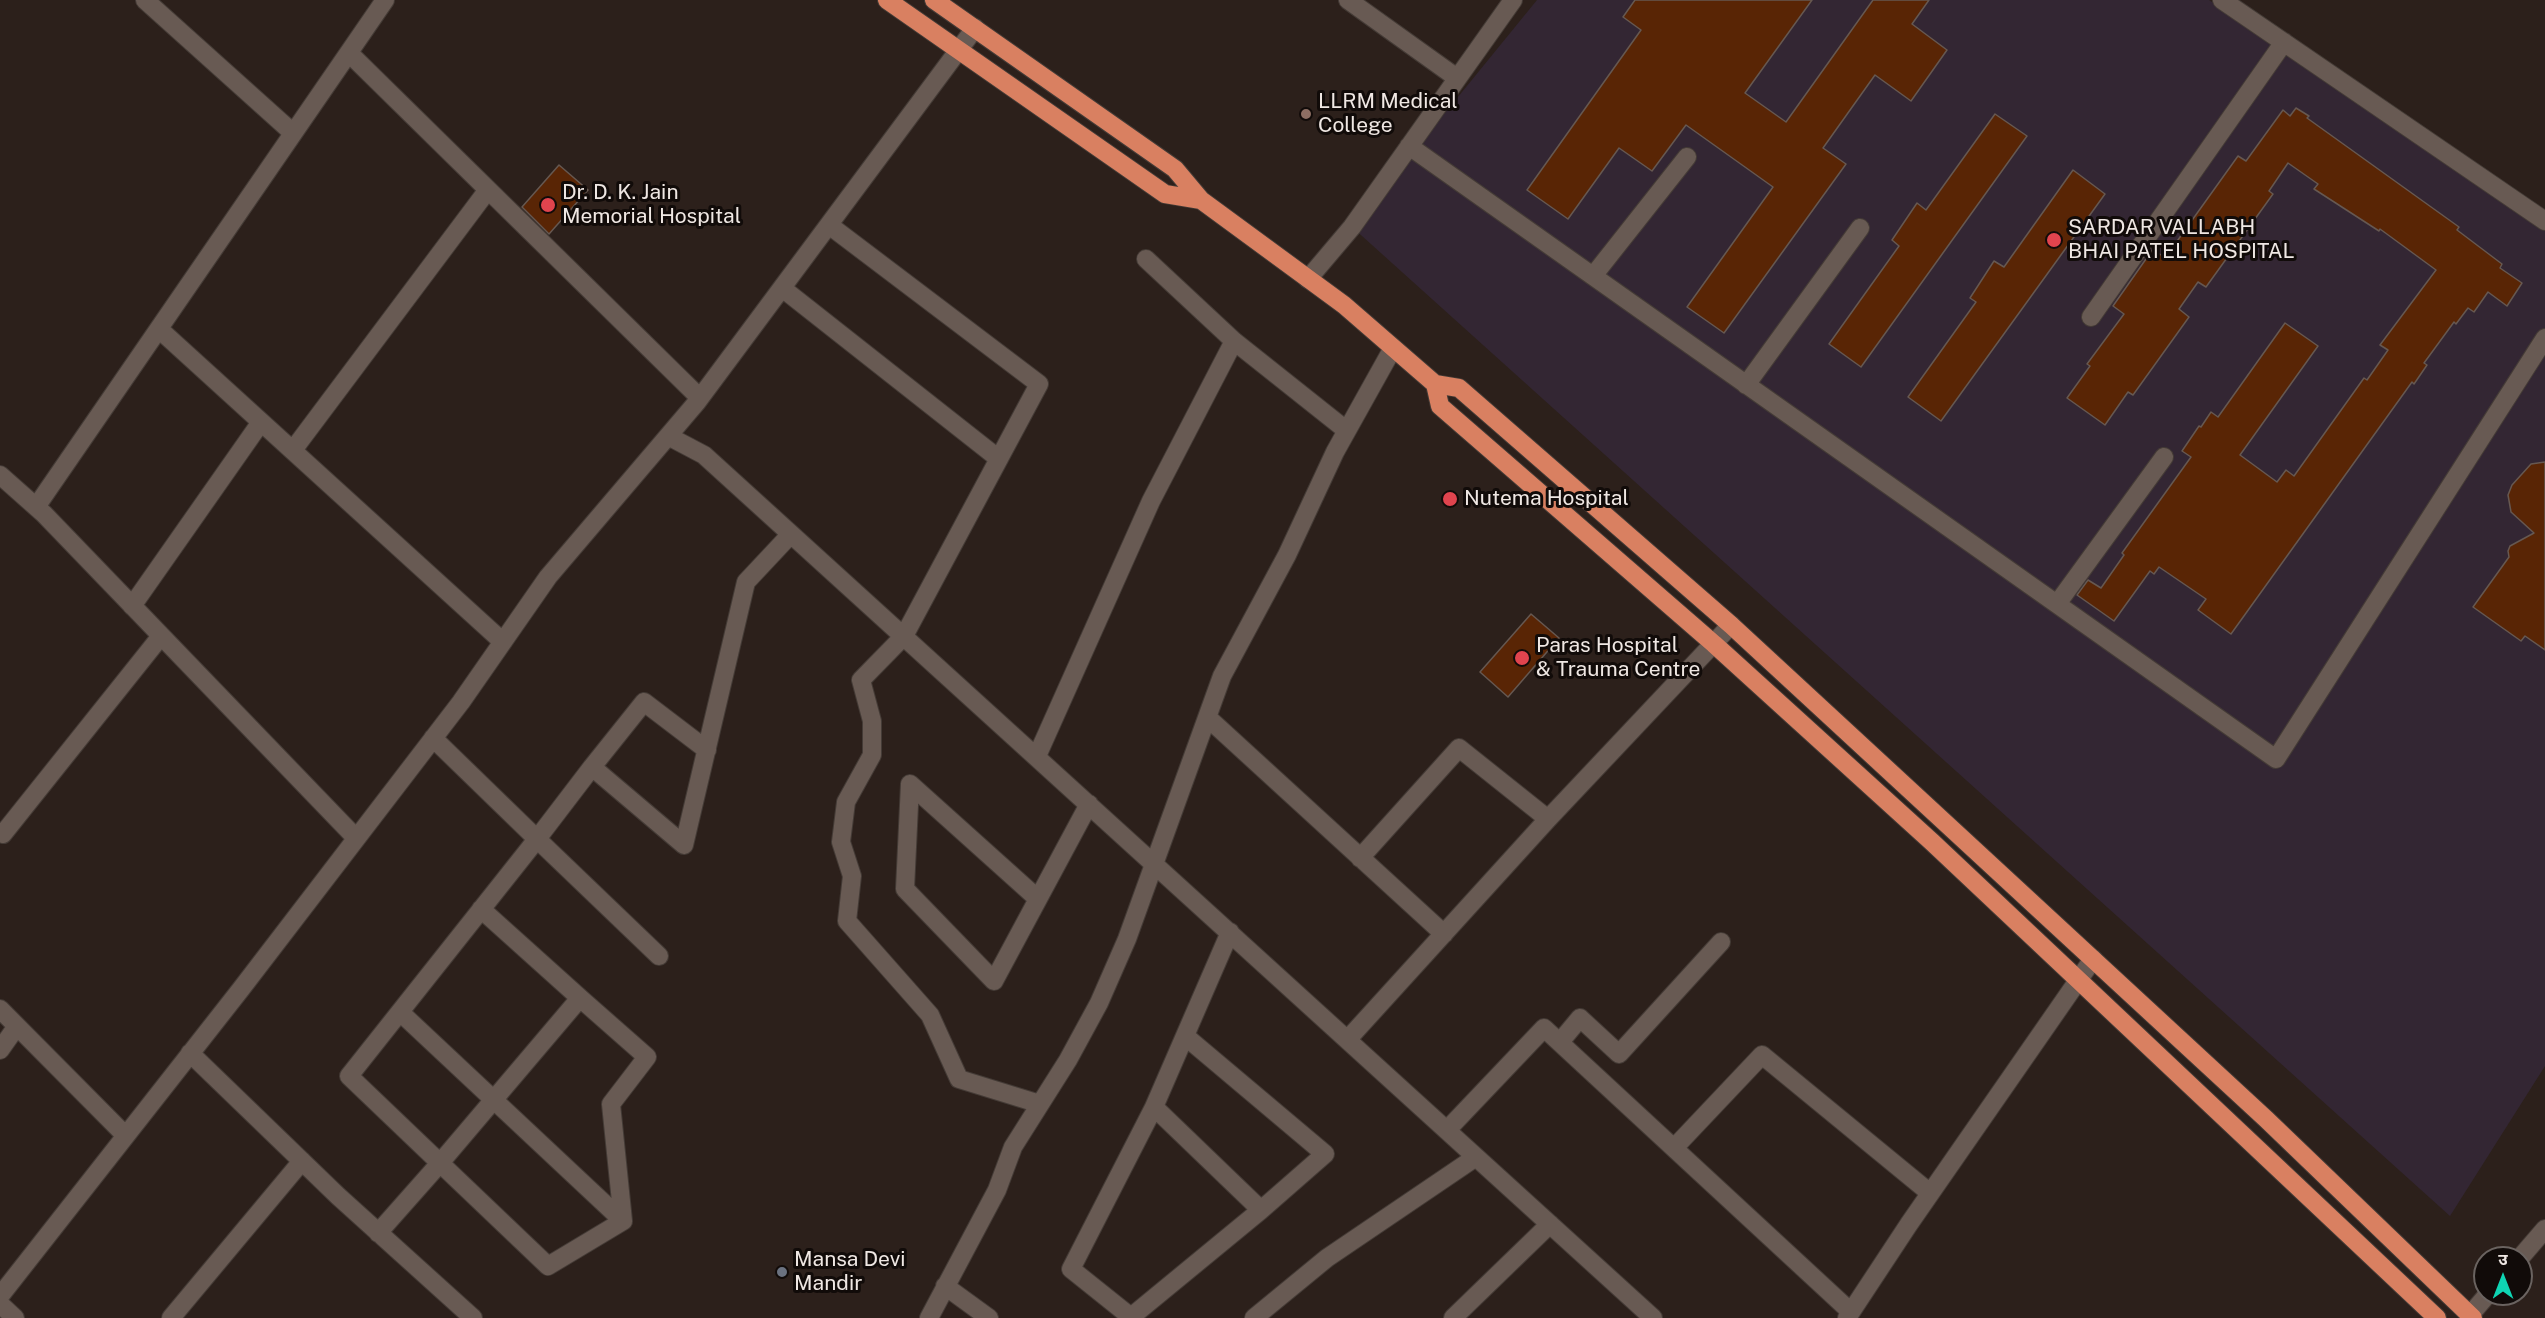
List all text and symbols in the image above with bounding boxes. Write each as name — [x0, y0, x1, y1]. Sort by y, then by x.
place label: LLRM Medical College — [1318, 89, 1458, 139]
marker: LLRM Medical College — [1299, 107, 1313, 121]
place label: Dr. D. K. Jain Memorial Hospital — [562, 180, 741, 230]
marker: Dr. D. K. Jain Memorial Hospital — [539, 196, 557, 214]
place label: SARDAR VALLABH BHAI PATEL HOSPITAL — [2068, 215, 2295, 265]
marker: SARDAR VALLABH BHAI PATEL HOSPITAL — [2045, 231, 2063, 249]
place label: Nutema Hospital — [1464, 486, 1629, 512]
marker: Nutema Hospital — [1441, 490, 1459, 508]
place label: Paras Hospital & Trauma Centre — [1536, 633, 1700, 683]
marker: Paras Hospital & Trauma Centre — [1513, 649, 1531, 667]
north arrow — [2473, 1246, 2533, 1306]
place label: Mansa Devi Mandir — [794, 1247, 906, 1297]
text: उ — [2498, 1250, 2508, 1269]
marker: Mansa Devi Mandir — [775, 1265, 789, 1279]

